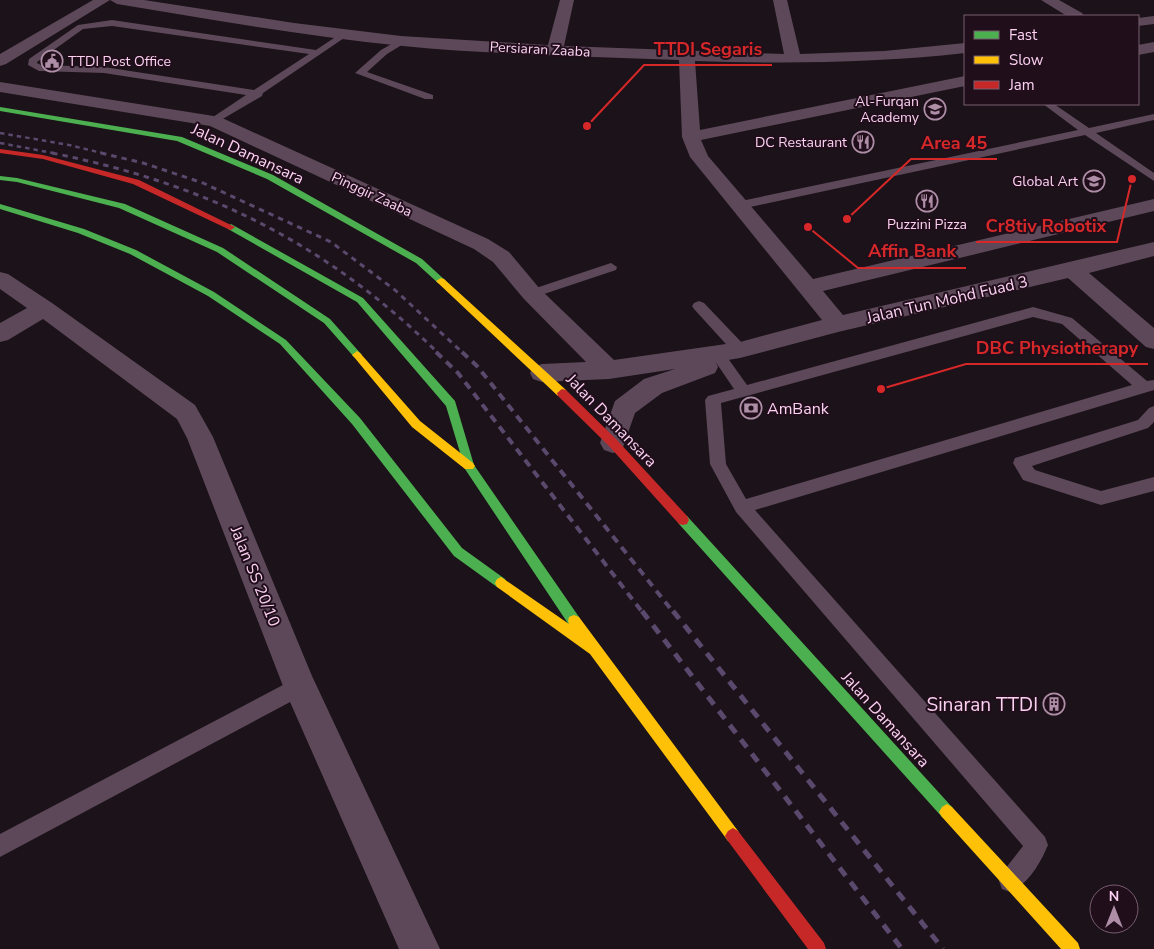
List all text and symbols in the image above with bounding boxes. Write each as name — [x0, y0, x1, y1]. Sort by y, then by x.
legend — [964, 15, 1139, 105]
text: Fast — [1009, 25, 1038, 45]
callout: TTDI Segaris — [644, 32, 772, 65]
street label: Persiaran Zaaba — [489, 37, 591, 62]
text: TTDI Segaris — [654, 37, 762, 61]
public building icon: TTDI Post Office — [40, 49, 64, 73]
text: Slow — [1009, 50, 1044, 70]
place label: TTDI Post Office — [68, 52, 171, 71]
text: Jam — [1008, 75, 1035, 95]
place label: Al-Furqan Academy — [855, 92, 920, 127]
school or university icon: Al-Furqan Academy — [923, 97, 947, 121]
street label: Jalan Damansara — [187, 118, 308, 190]
callout: Area 45 — [911, 126, 997, 159]
restaurant icon: DC Restaurant — [851, 130, 875, 154]
text: Area 45 — [921, 131, 987, 155]
place label: DC Restaurant — [755, 133, 847, 152]
street label: Pinggir Zaaba — [328, 167, 415, 221]
school or university icon: Global Art — [1082, 169, 1106, 193]
place label: Global Art — [1012, 172, 1078, 191]
restaurant icon: Puzzini Pizza — [915, 189, 939, 213]
callout: Cr8tiv Robotix — [976, 209, 1117, 242]
text: Cr8tiv Robotix — [986, 214, 1107, 238]
place label: Puzzini Pizza — [887, 215, 967, 234]
callout: Affin Bank — [858, 235, 966, 268]
text: Affin Bank — [868, 239, 956, 263]
street label: Jalan Tun Mohd Fuad 3 — [863, 271, 1030, 329]
callout: DBC Physiotherapy — [966, 331, 1148, 364]
text: DBC Physiotherapy — [976, 336, 1139, 360]
street label: Jalan Damansara — [560, 368, 662, 472]
bank icon: AmBank — [739, 396, 763, 420]
place label: AmBank — [767, 398, 830, 420]
street label: Jalan SS 20/10 — [224, 522, 285, 630]
street label: Jalan Damansara — [836, 666, 934, 772]
place label: Sinaran TTDI — [927, 692, 1038, 718]
building icon: Sinaran TTDI — [1042, 692, 1066, 716]
north arrow — [1089, 884, 1139, 934]
text: N — [1109, 887, 1119, 906]

